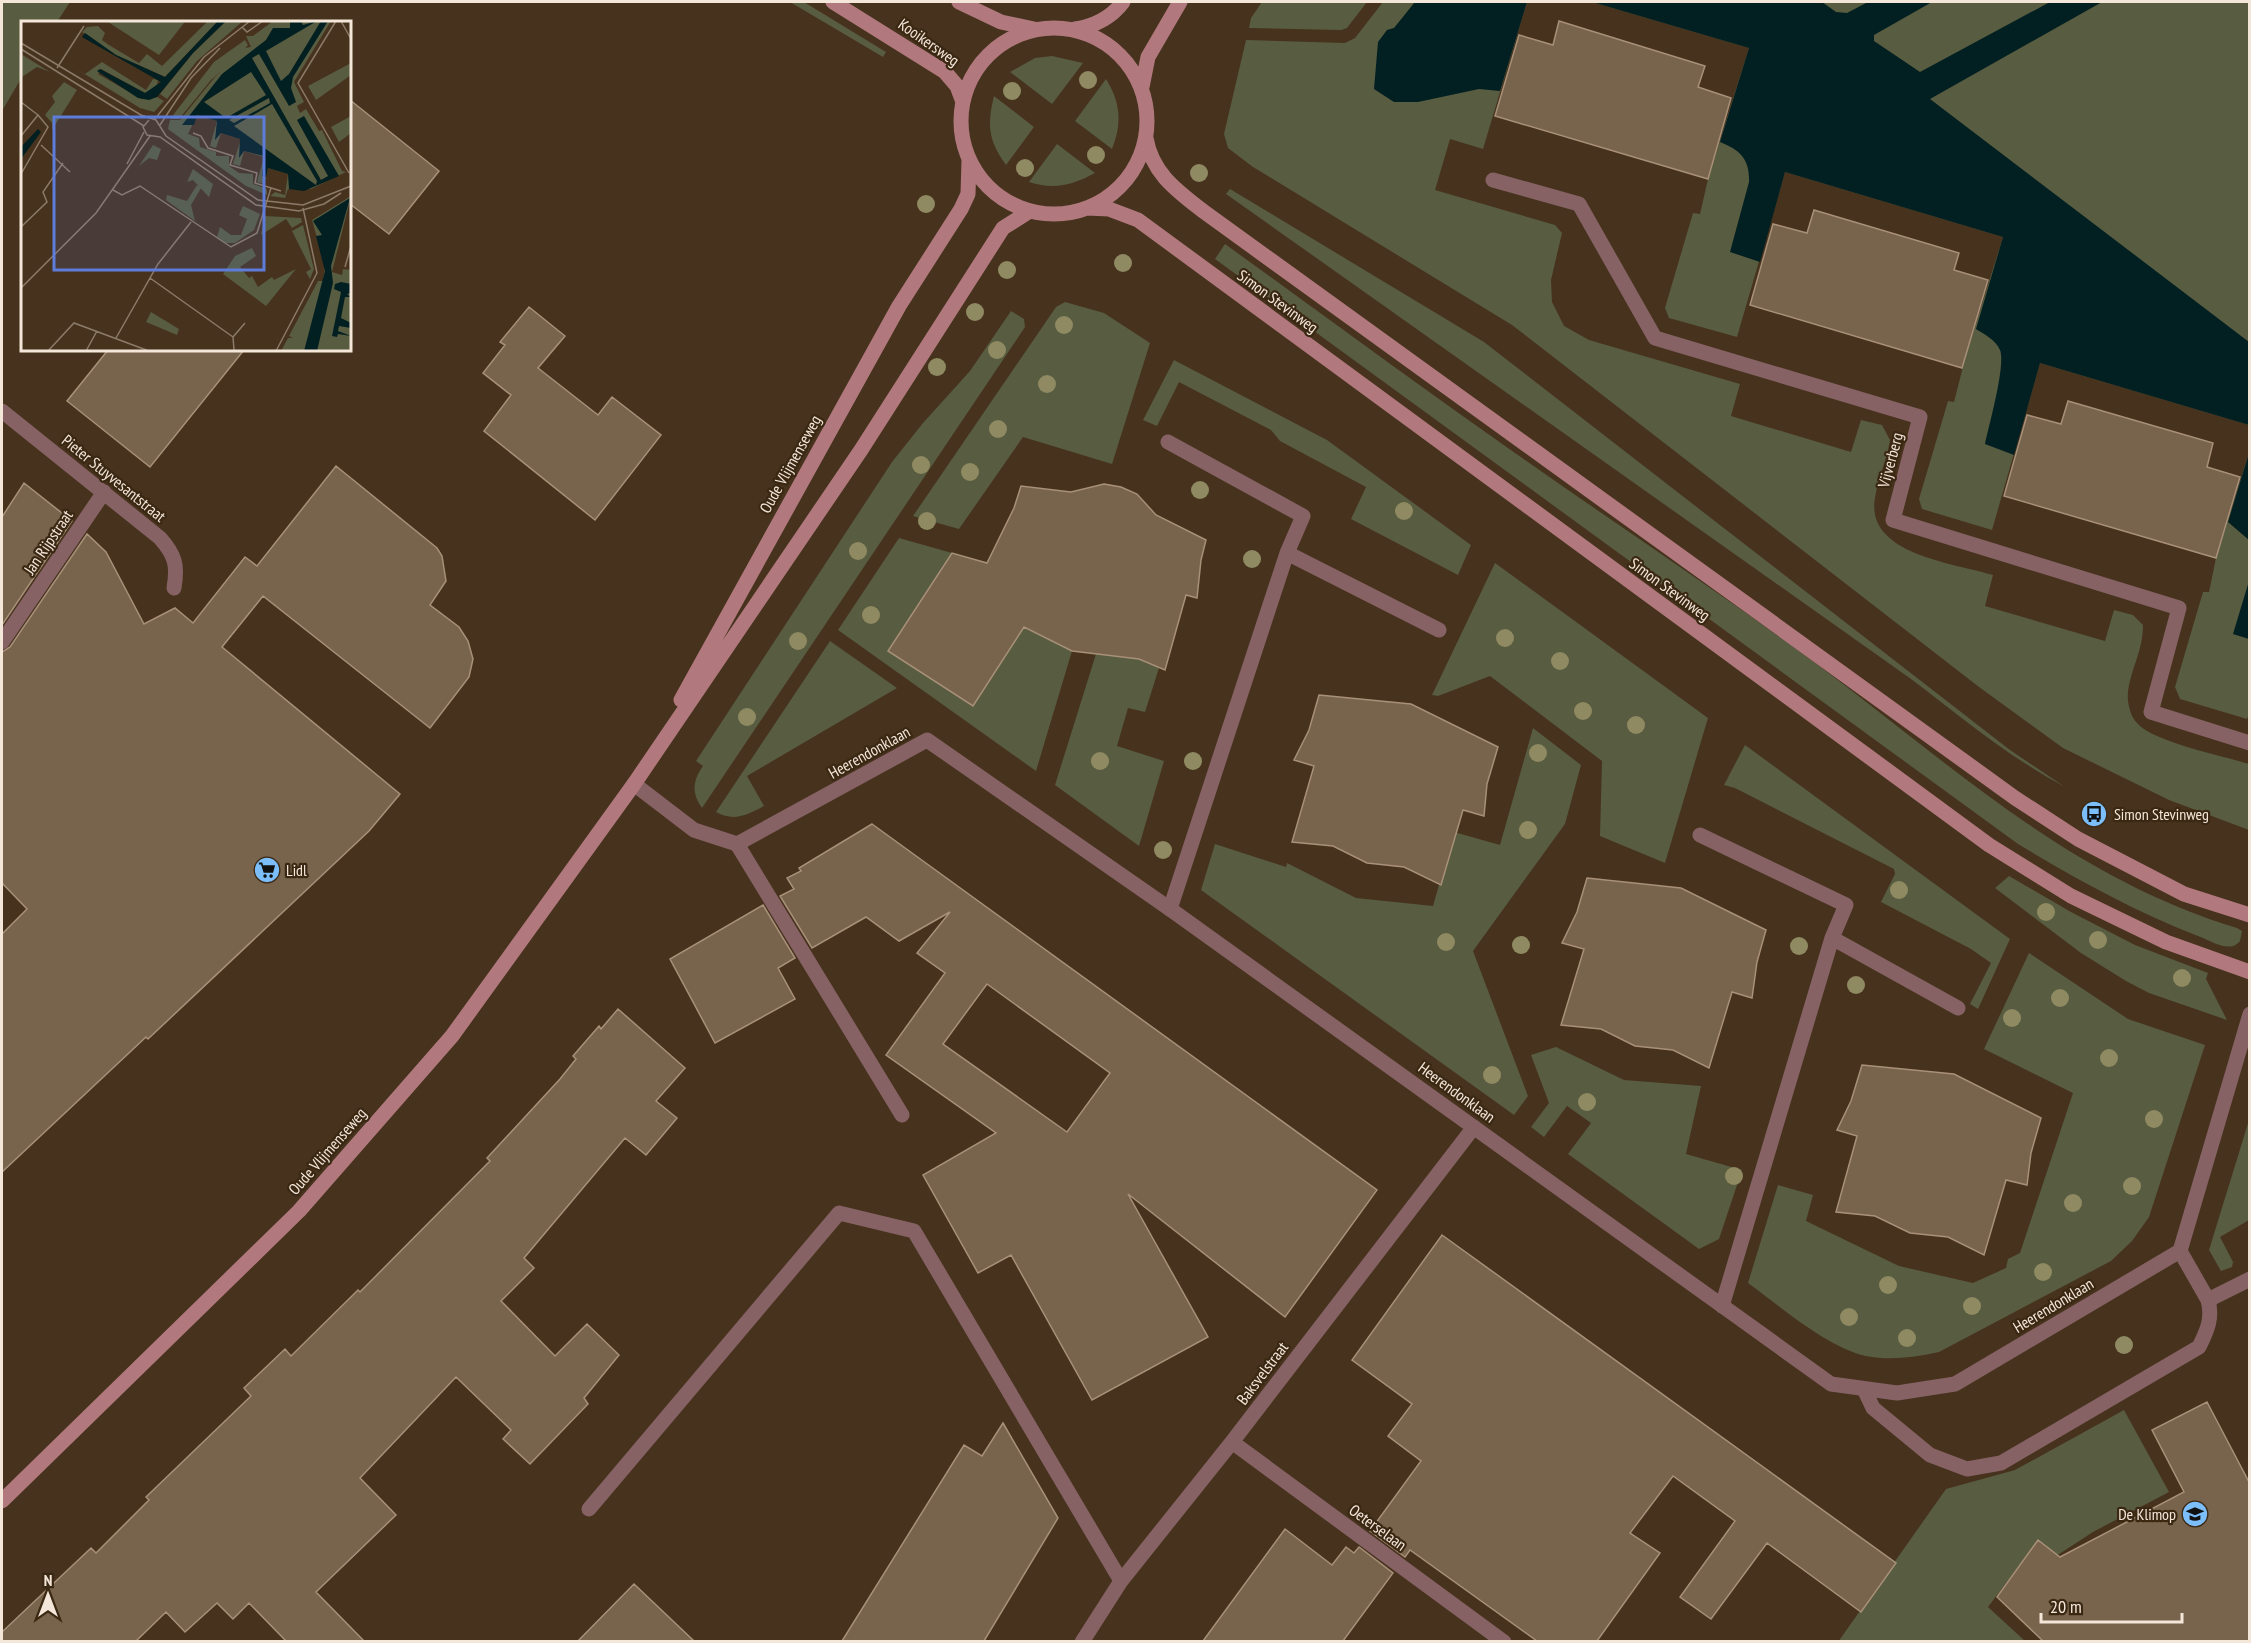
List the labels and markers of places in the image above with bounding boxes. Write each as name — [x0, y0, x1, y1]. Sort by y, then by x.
bus stop icon: Simon Stevinweg — [2079, 799, 2109, 829]
place label: Simon Stevinweg — [2114, 804, 2209, 824]
supermarket icon: Lidl — [252, 855, 282, 885]
place label: Lidl — [286, 860, 307, 880]
school or university icon: De Klimop — [2180, 1499, 2210, 1529]
place label: De Klimop — [2118, 1504, 2176, 1524]

